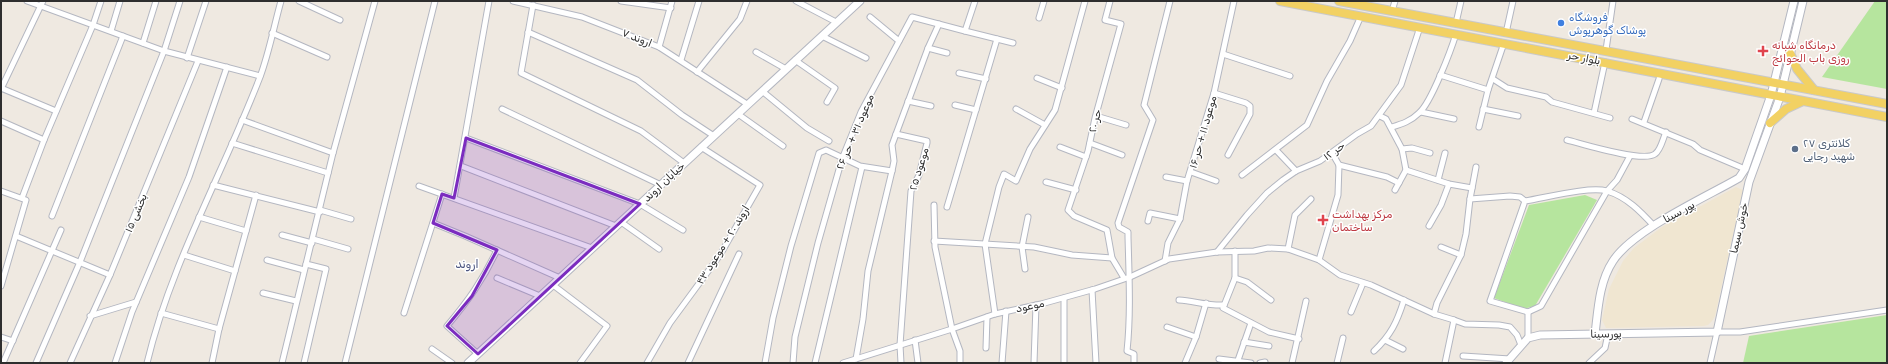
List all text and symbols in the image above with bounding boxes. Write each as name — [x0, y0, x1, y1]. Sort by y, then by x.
place label: فروشگاه پوشاک گوهرپوش — [1569, 11, 1646, 38]
marker: فروشگاه پوشاک گوهرپوش — [1556, 18, 1566, 28]
street label: اروند ۷ — [620, 26, 654, 51]
place label: درمانگاه شبانه روزی باب الحوائج — [1772, 39, 1850, 67]
marker: درمانگاه شبانه روزی باب الحوائج — [1757, 45, 1769, 57]
street label: بلوار حر — [1565, 48, 1602, 69]
street label: موعود ۳۱ + حر ۲۶ — [833, 92, 878, 172]
street label: موعود ۱۱ + حر ۱۶ — [1186, 94, 1221, 170]
street label: حر ۲۰ — [1086, 108, 1104, 134]
place label: کلانتری ۲۷ شهید رجایی — [1803, 137, 1855, 163]
street label: حر ۱۲ — [1321, 139, 1348, 163]
marker: کلانتری ۲۷ شهید رجایی — [1790, 144, 1800, 154]
street label: موعود ۲۵ — [906, 146, 933, 192]
street label: خیابان اروند — [640, 159, 689, 205]
street label: بخشی ۱۵ — [122, 192, 150, 234]
street label: پور سینا — [1661, 198, 1698, 227]
street label: خوش سیما — [1727, 201, 1752, 255]
street label: اروند ۲۰ + موعود ۴۳ — [693, 203, 753, 287]
place label: مرکز بهداشت ساختمان — [1332, 208, 1392, 234]
marker: مرکز بهداشت ساختمان — [1317, 214, 1329, 226]
district label: اروند — [455, 257, 479, 272]
street label: موعود — [1014, 297, 1046, 316]
street label: پورسینا — [1590, 327, 1622, 342]

